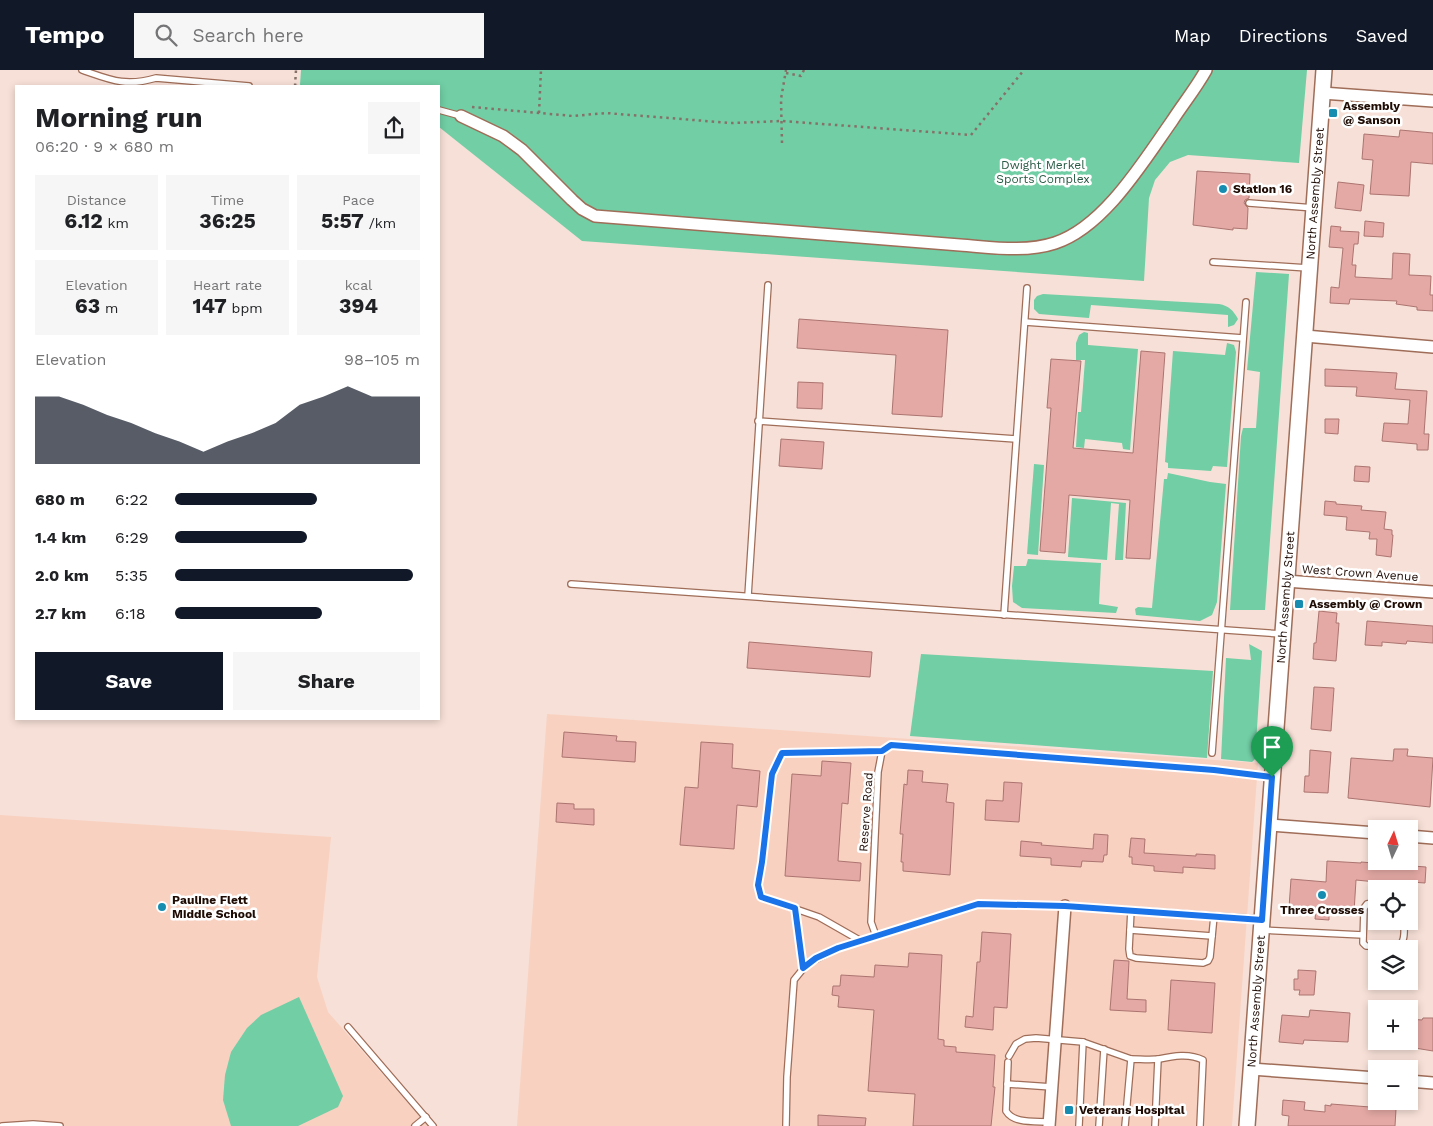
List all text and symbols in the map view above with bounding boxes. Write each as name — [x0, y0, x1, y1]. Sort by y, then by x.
search box — [134, 13, 484, 58]
text: Tempo — [25, 21, 104, 49]
icon: search — [152, 21, 180, 49]
text: Search here — [192, 24, 304, 47]
text: Map — [1174, 25, 1211, 46]
text: Directions — [1239, 25, 1328, 46]
text: Saved — [1356, 25, 1408, 46]
place label: Assembly @ Sanson — [1343, 99, 1401, 127]
text: Morning run — [35, 101, 203, 134]
button: share — [368, 102, 420, 154]
marker: Assembly @ Sanson — [1327, 107, 1339, 119]
street label: North Assembly Street — [1303, 127, 1327, 260]
text: 06:20 · 9 × 680 m — [35, 137, 174, 156]
park label: Dwight Merkel Sports Complex — [996, 158, 1090, 186]
place label: Station 16 — [1233, 182, 1292, 196]
marker: Station 16 — [1217, 183, 1229, 195]
text: Distance — [67, 192, 126, 208]
text: Time — [211, 192, 244, 208]
text: Pace — [342, 192, 375, 208]
text: 6.12 — [64, 208, 103, 233]
text: 36:25 — [199, 208, 256, 233]
text: 5:57 — [321, 208, 364, 233]
text: km — [103, 215, 129, 231]
text: /km — [364, 215, 396, 231]
text: Elevation — [65, 277, 128, 293]
text: Heart rate — [193, 277, 262, 293]
text: kcal — [345, 277, 372, 293]
text: 63 — [75, 293, 100, 318]
text: 147 — [192, 293, 227, 318]
text: 394 — [339, 293, 378, 318]
text: m — [100, 300, 118, 316]
text: bpm — [227, 300, 263, 316]
text: Elevation — [35, 350, 106, 369]
text: 98–105 m — [344, 350, 420, 369]
text: 680 m — [35, 490, 85, 509]
text: 6:22 — [115, 490, 148, 509]
text: 1.4 km — [35, 528, 86, 547]
text: 6:29 — [115, 528, 149, 547]
street label: North Assembly Street — [1274, 531, 1297, 664]
street label: West Crown Avenue — [1301, 562, 1419, 584]
text: 2.0 km — [35, 566, 89, 585]
text: 5:35 — [115, 566, 148, 585]
place label: Assembly @ Crown — [1309, 597, 1422, 611]
marker: Assembly @ Crown — [1293, 598, 1305, 610]
text: 2.7 km — [35, 604, 86, 623]
text: 6:18 — [115, 604, 146, 623]
button: Save — [35, 652, 223, 710]
button: Share — [233, 652, 420, 710]
pin — [1251, 726, 1293, 777]
icon: arrive — [1258, 733, 1286, 761]
street label: Reserve Road — [856, 772, 876, 852]
north arrow — [1368, 820, 1418, 870]
map controls — [1368, 820, 1418, 1110]
button: locate — [1368, 880, 1418, 930]
marker: Three Crosses — [1316, 889, 1328, 901]
place label: Pauline Flett Middle School — [172, 893, 256, 921]
marker: Pauline Flett Middle School — [156, 901, 168, 913]
place label: Three Crosses — [1280, 903, 1365, 917]
street label: North Assembly Street — [1244, 935, 1268, 1068]
button: layers — [1368, 940, 1418, 990]
button: + — [1368, 1000, 1418, 1050]
button: − — [1368, 1060, 1418, 1110]
place label: Veterans Hospital — [1079, 1103, 1185, 1117]
marker: Veterans Hospital — [1063, 1104, 1075, 1116]

